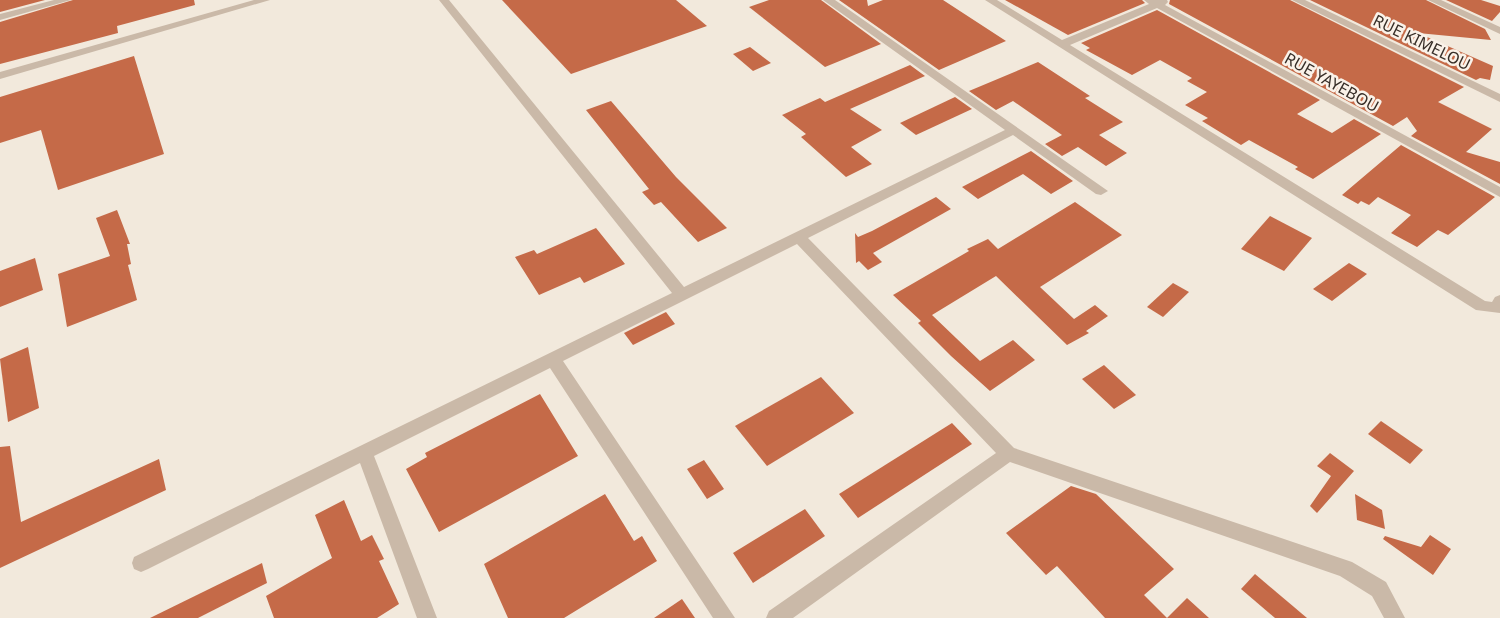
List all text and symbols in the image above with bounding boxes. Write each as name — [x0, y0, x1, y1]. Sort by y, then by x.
street label: RUE KIMELOU — [1370, 9, 1474, 75]
street label: RUE YAYEBOU — [1281, 47, 1383, 117]

